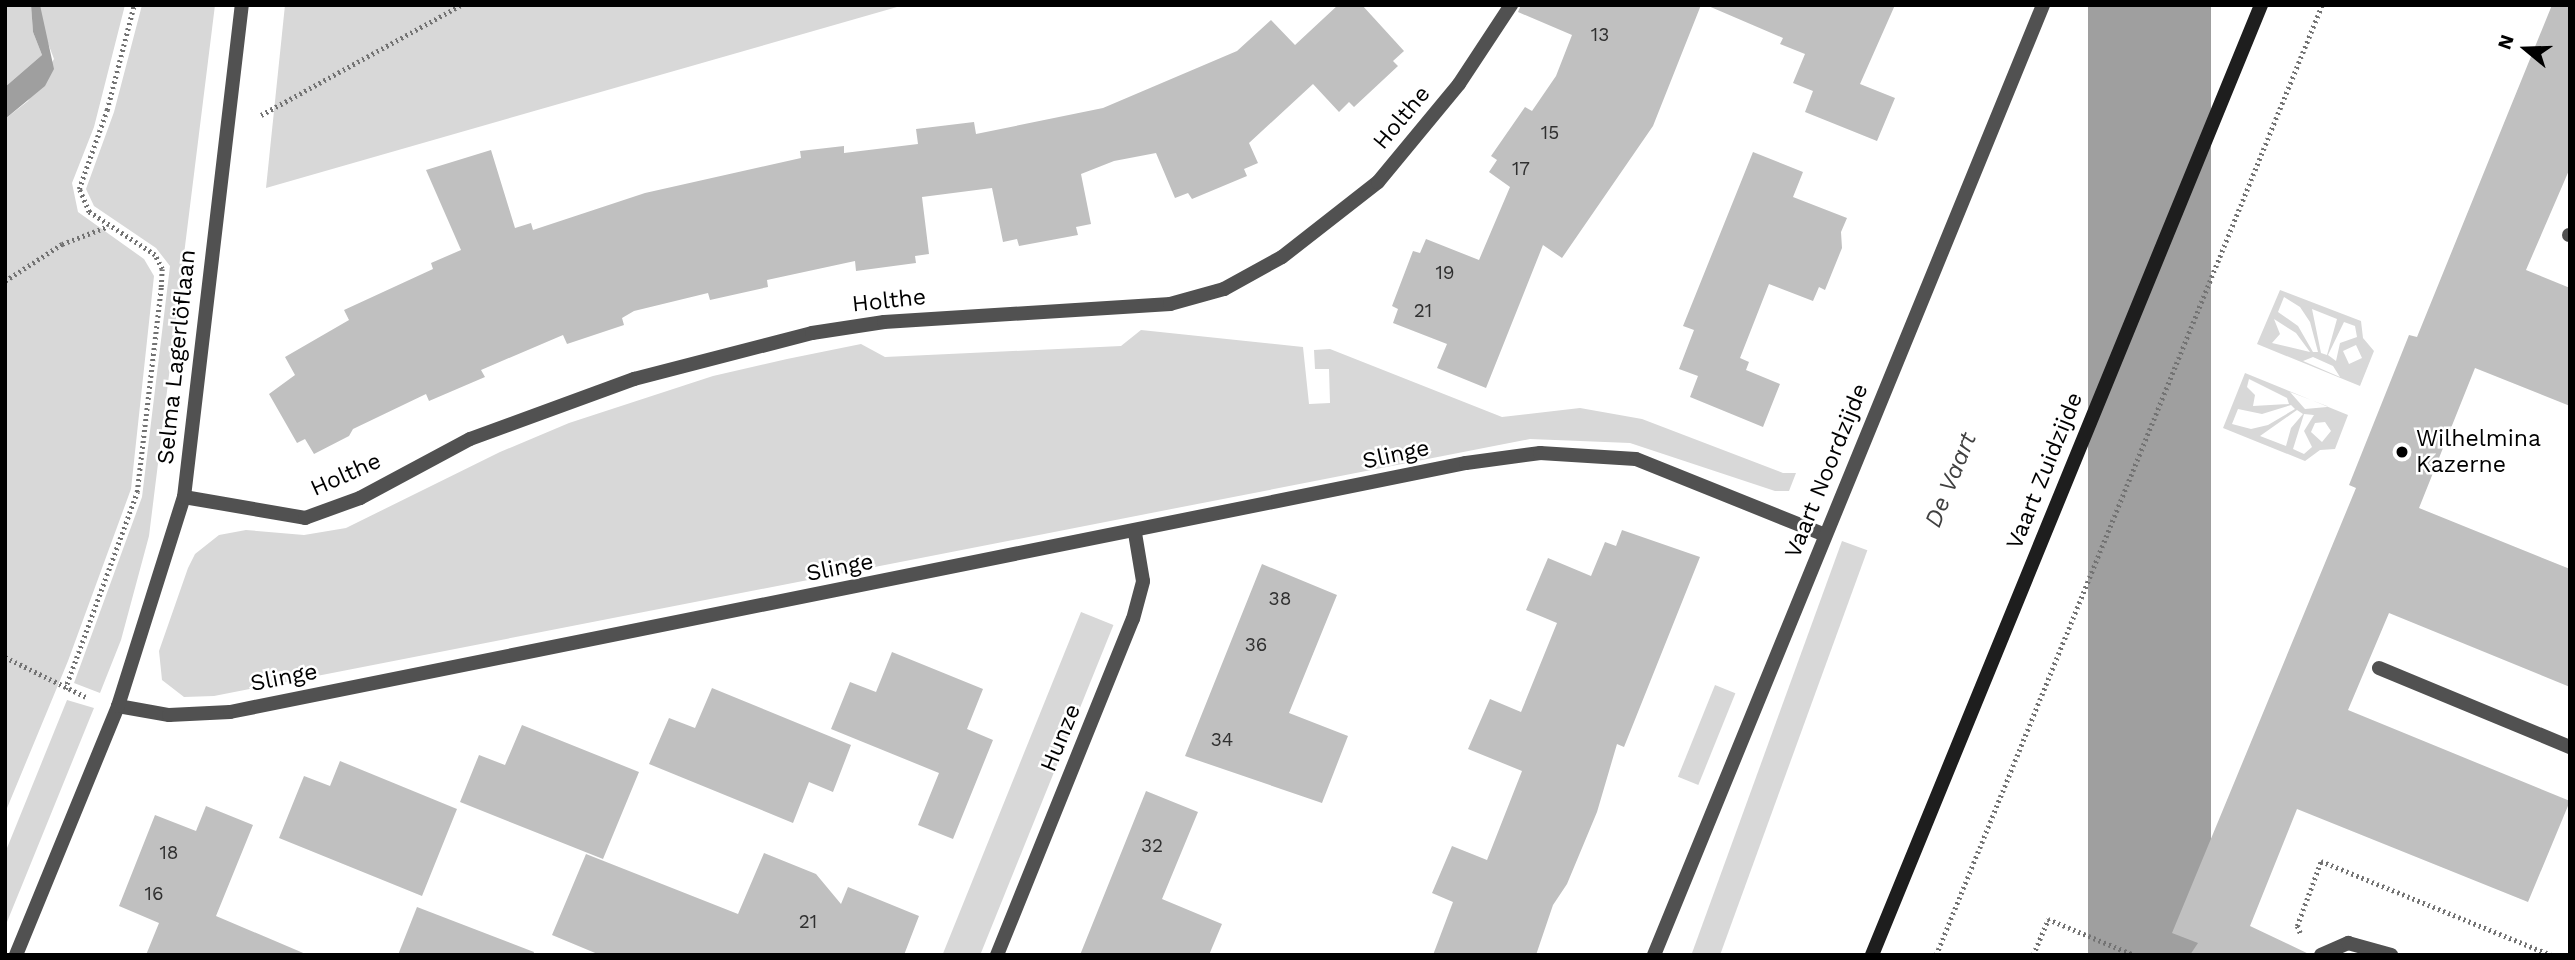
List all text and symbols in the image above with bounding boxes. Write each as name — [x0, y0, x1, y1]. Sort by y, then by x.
north arrow — [2491, 14, 2561, 84]
house number: 13 — [1591, 24, 1609, 46]
text: N — [2493, 32, 2519, 52]
street label: Holthe — [1368, 81, 1436, 155]
house number: 15 — [1541, 122, 1559, 144]
house number: 17 — [1512, 158, 1530, 180]
street label: Selma Lagerlöflaan — [152, 248, 202, 466]
house number: 19 — [1435, 262, 1455, 284]
street label: Holthe — [851, 283, 927, 319]
house number: 21 — [1414, 300, 1432, 322]
street label: Vaart Noordzijde — [1779, 380, 1875, 562]
street label: Vaart Zuidzijde — [2001, 389, 2089, 553]
place label: Wilhelmina Kazerne — [2416, 425, 2541, 479]
water label: De Vaart — [1919, 428, 1983, 532]
street label: Slinge — [1360, 434, 1432, 476]
marker: Wilhelmina Kazerne — [2394, 444, 2410, 460]
street label: Holthe — [306, 447, 386, 503]
street label: Slinge — [804, 548, 876, 588]
house number: 38 — [1269, 588, 1291, 610]
house number: 36 — [1245, 634, 1267, 656]
street label: Slinge — [248, 658, 320, 698]
street label: Hunze — [1035, 700, 1087, 776]
house number: 34 — [1211, 729, 1233, 751]
house number: 32 — [1141, 835, 1163, 857]
house number: 18 — [159, 842, 179, 864]
house number: 16 — [145, 883, 163, 905]
house number: 21 — [799, 911, 817, 933]

